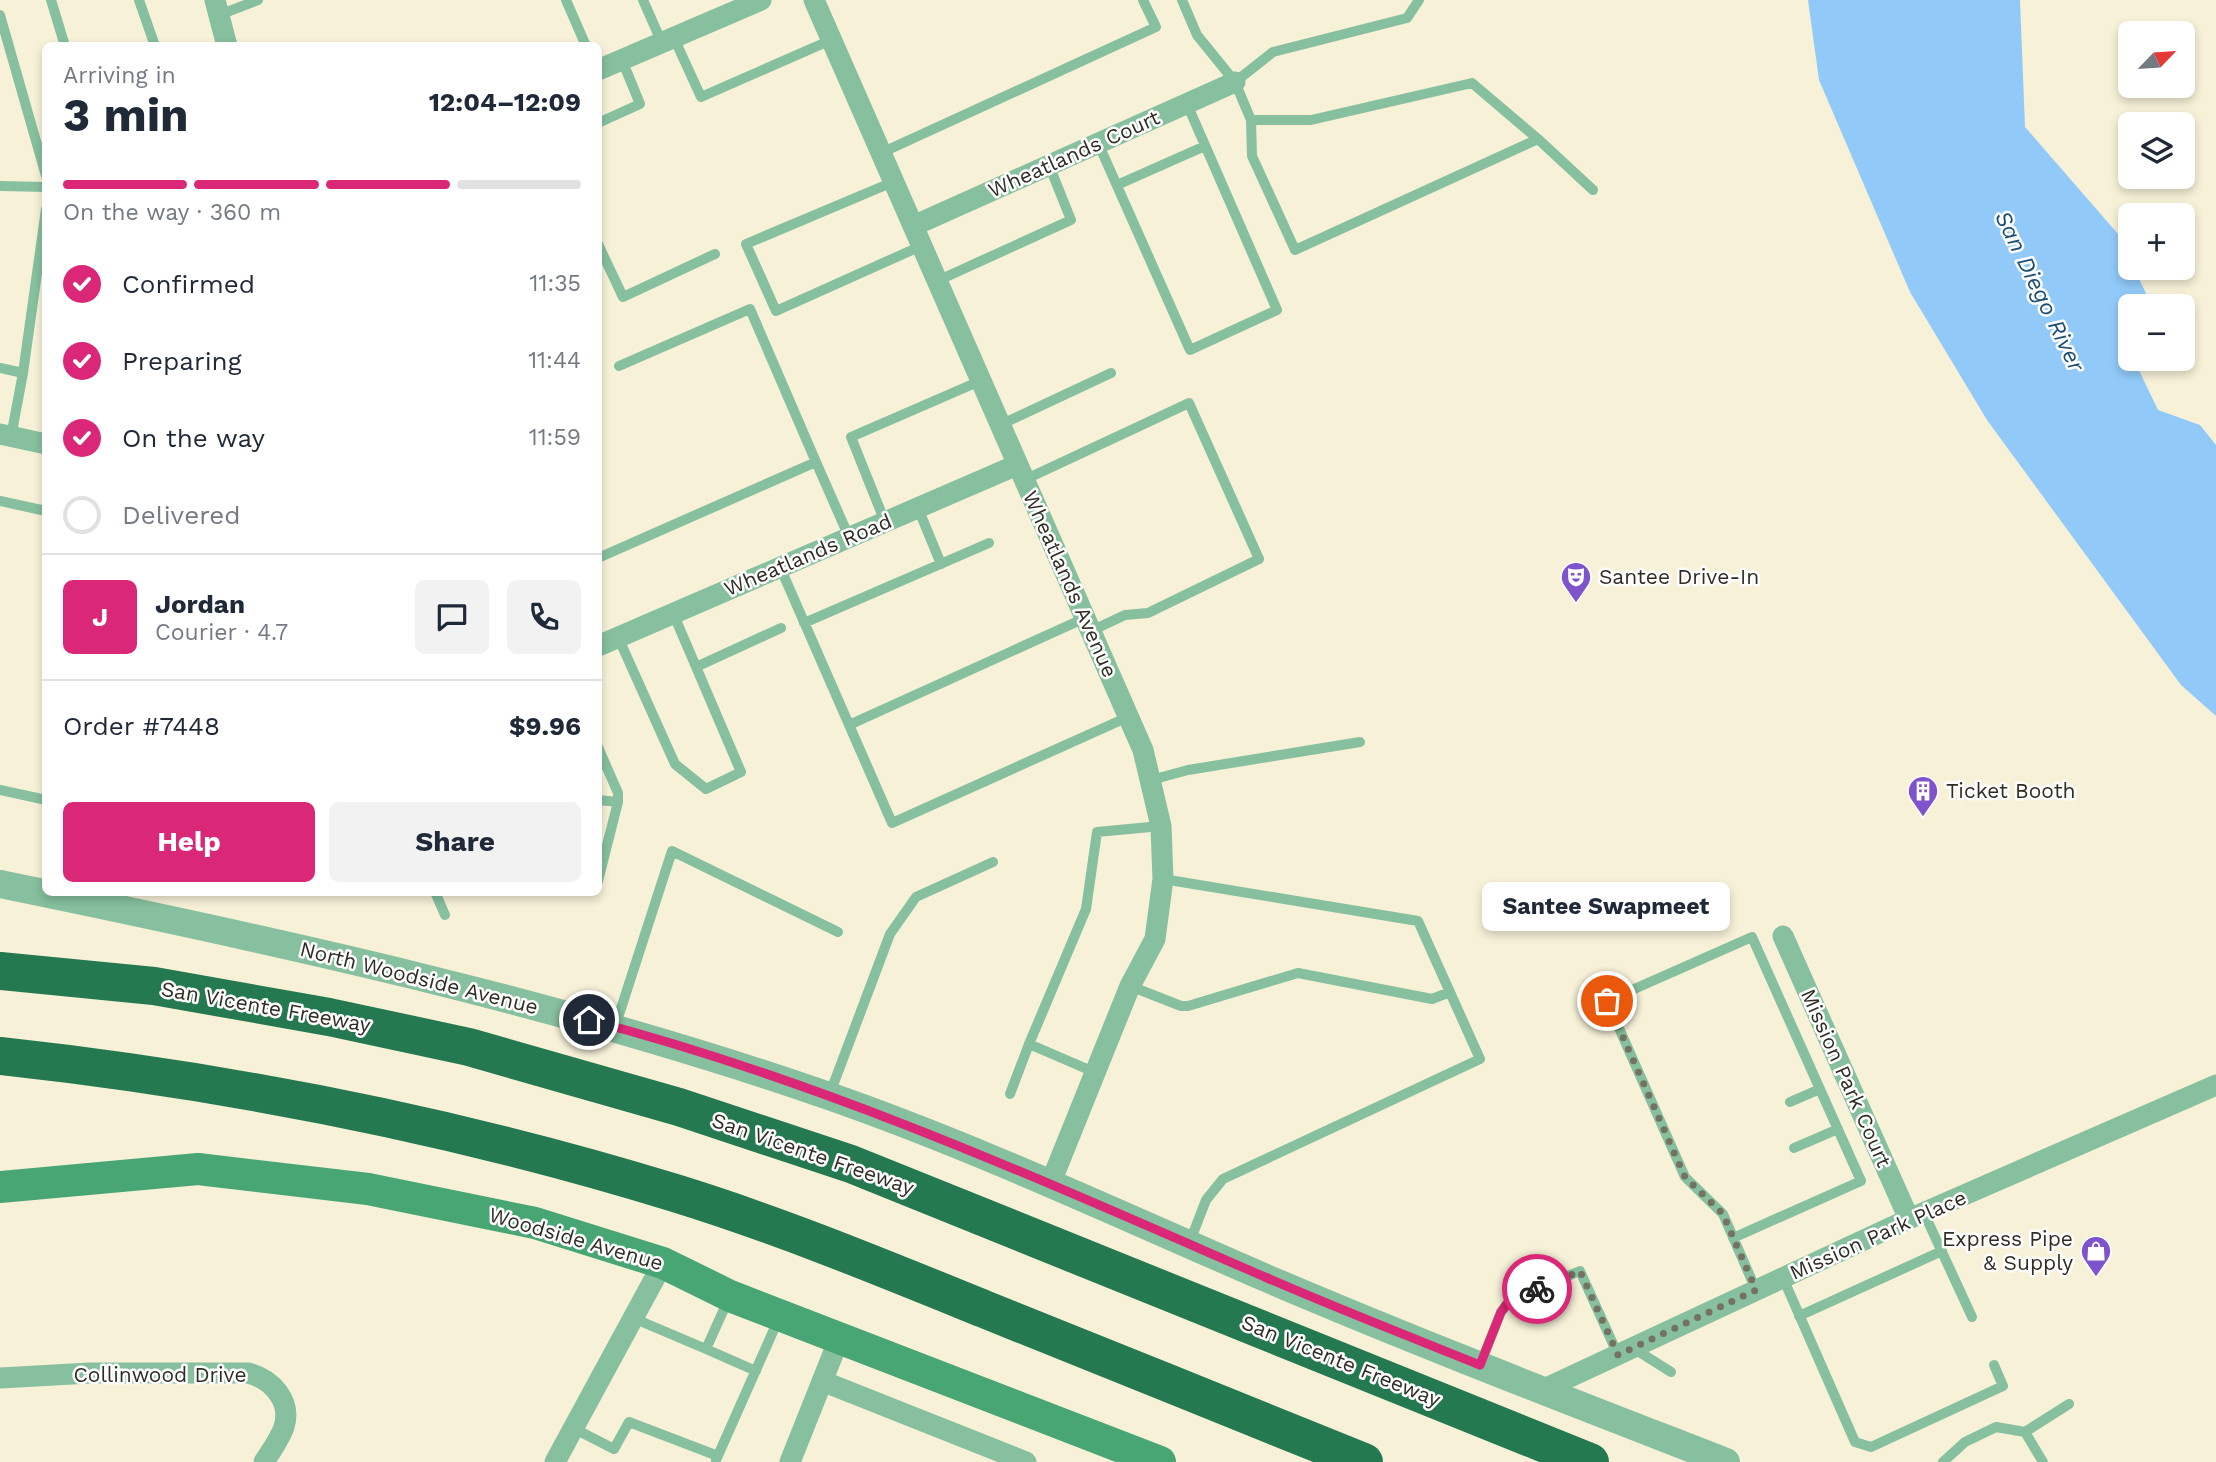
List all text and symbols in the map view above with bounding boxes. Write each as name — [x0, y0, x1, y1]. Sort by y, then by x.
north arrow — [2118, 21, 2194, 98]
map controls — [2118, 21, 2195, 371]
text: Arriving in — [63, 62, 176, 89]
text: 12:04–12:09 — [429, 87, 581, 117]
text: 3 min — [63, 88, 189, 142]
street label: Wheatlands Court — [984, 104, 1164, 203]
button: layers — [2118, 112, 2195, 189]
text: On the way · 360 m — [63, 199, 281, 226]
button: + — [2118, 203, 2195, 280]
water label: San Diego River — [1989, 206, 2091, 377]
icon: check — [63, 265, 101, 303]
text: Confirmed — [122, 269, 255, 299]
text: 11:35 — [529, 270, 581, 297]
button: − — [2118, 294, 2195, 371]
icon: check — [63, 342, 101, 380]
text: Preparing — [122, 346, 242, 376]
text: 11:44 — [528, 347, 581, 374]
icon: check — [63, 419, 101, 457]
text: On the way — [122, 423, 265, 453]
text: 11:59 — [529, 424, 581, 451]
street label: Wheatlands Avenue — [1018, 487, 1123, 681]
text: Delivered — [122, 500, 241, 530]
street label: Wheatlands Road — [720, 508, 895, 601]
theatre icon: Santee Drive-In — [1559, 560, 1593, 604]
place label: Santee Drive-In — [1599, 564, 1759, 589]
button: chat — [415, 580, 489, 654]
button: phone — [507, 580, 581, 654]
text: Jordan — [155, 589, 245, 619]
text: J — [92, 602, 108, 632]
text: Courier · 4.7 — [155, 619, 288, 646]
text: Order #7448 — [63, 711, 220, 741]
text: $9.96 — [509, 711, 581, 741]
building icon: Ticket Booth — [1906, 774, 1940, 818]
place label: Ticket Booth — [1946, 778, 2076, 803]
button: Help — [63, 802, 315, 882]
button: Share — [329, 802, 581, 882]
callout: Santee Swapmeet — [1483, 882, 1731, 931]
text: Santee Swapmeet — [1503, 893, 1709, 920]
street label: North Woodside Avenue — [297, 936, 541, 1019]
pin — [1577, 971, 1637, 1031]
street label: San Vicente Freeway — [159, 976, 373, 1037]
icon: bag — [1588, 982, 1626, 1020]
street label: Mission Park Court — [1796, 985, 1897, 1171]
pin — [559, 990, 619, 1050]
icon: home — [570, 1001, 608, 1039]
street label: San Vicente Freeway — [709, 1107, 918, 1200]
street label: Mission Park Place — [1786, 1184, 1970, 1285]
street label: Woodside Avenue — [486, 1202, 666, 1275]
place label: Express Pipe & Supply — [1942, 1226, 2073, 1275]
shop icon: Express Pipe & Supply — [2079, 1234, 2113, 1278]
courier — [1502, 1254, 1572, 1324]
icon: bike — [1518, 1270, 1556, 1308]
street label: San Vicente Freeway — [1238, 1309, 1444, 1412]
street label: Collinwood Drive — [73, 1362, 247, 1387]

